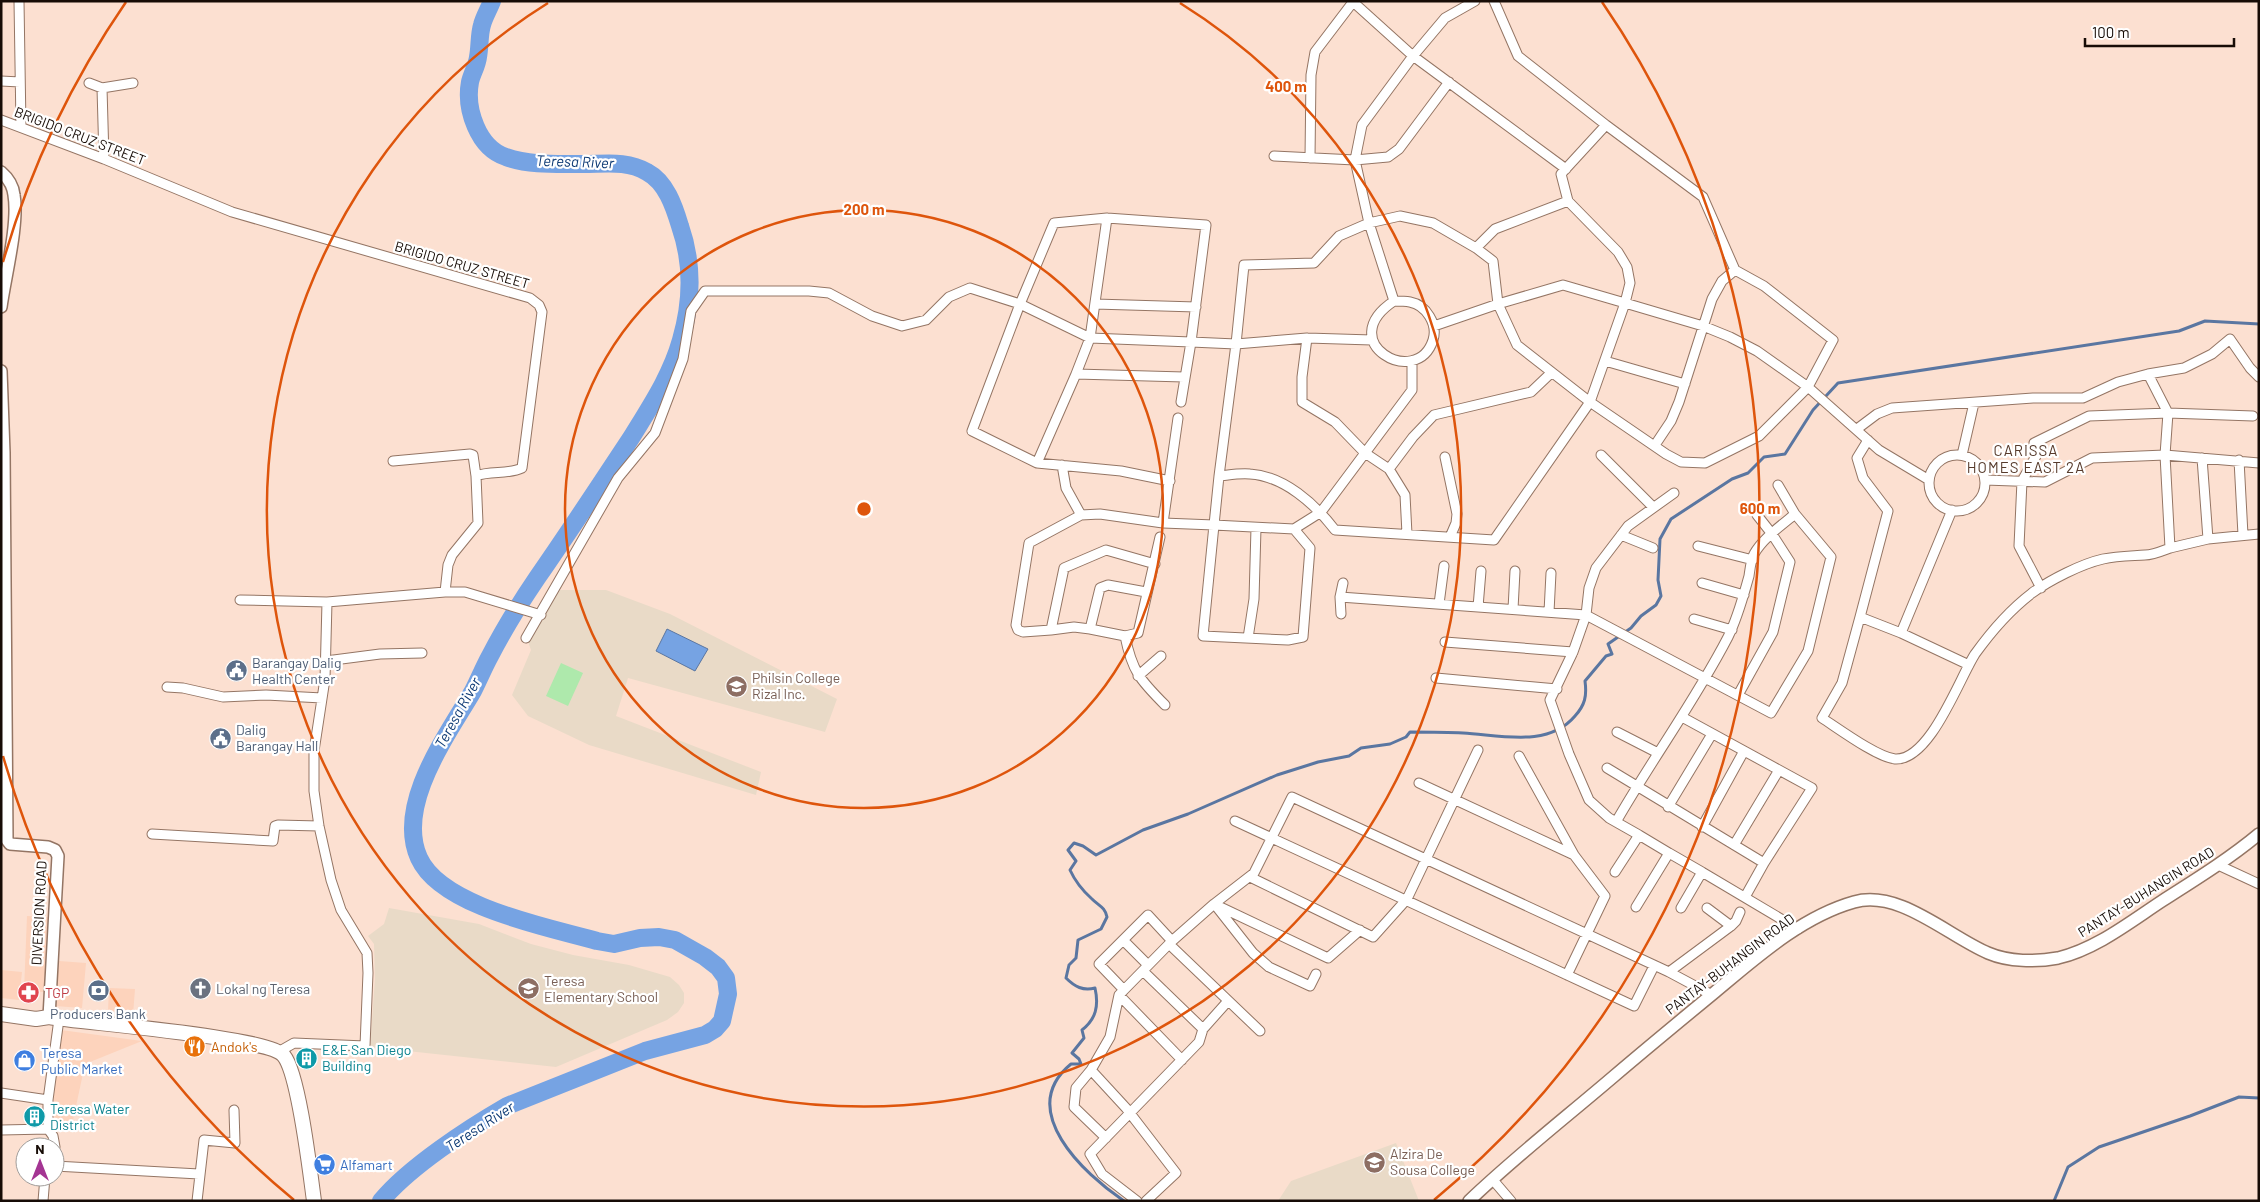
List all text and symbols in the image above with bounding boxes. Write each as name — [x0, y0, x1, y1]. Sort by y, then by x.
scale bar — [2085, 15, 2234, 47]
text: 100 m — [2092, 23, 2130, 41]
text: 400 m — [1265, 77, 1307, 95]
street label: BRIGIDO CRUZ STREET — [12, 103, 148, 168]
water label: Teresa River — [536, 151, 615, 171]
text: 200 m — [843, 200, 885, 218]
street label: BRIGIDO CRUZ STREET — [393, 237, 531, 292]
district label: CARISSA HOMES EAST 2A — [1967, 441, 2085, 476]
text: 600 m — [1740, 499, 1780, 517]
centre of rings — [855, 500, 873, 518]
place label: Barangay Dalig Health Center — [252, 654, 341, 687]
public building icon: Barangay Dalig Health Center — [224, 659, 248, 683]
place label: Philsin College Rizal Inc. — [752, 669, 840, 702]
water label: Teresa River — [430, 673, 484, 751]
school or university icon: Philsin College Rizal Inc. — [724, 674, 748, 698]
place label: Dalig Barangay Hall — [236, 721, 318, 754]
public building icon: Dalig Barangay Hall — [208, 726, 232, 750]
street label: PANTAY-BUHANGIN ROAD — [2075, 843, 2217, 940]
street label: DIVERSION ROAD — [27, 860, 50, 966]
street label: PANTAY-BUHANGIN ROAD — [1662, 910, 1798, 1018]
place label: Teresa Elementary School — [544, 972, 658, 1005]
church icon: Lokal ng Teresa — [188, 977, 212, 1001]
school or university icon: Teresa Elementary School — [516, 977, 540, 1001]
bank icon: Producers Bank — [86, 979, 110, 1003]
place label: Lokal ng Teresa — [216, 980, 310, 997]
pharmacy icon: TGP — [17, 981, 41, 1005]
place label: TGP — [45, 984, 69, 1001]
place label: Producers Bank — [50, 1005, 146, 1022]
restaurant icon: Andok's — [183, 1035, 207, 1059]
place label: Andok's — [211, 1038, 258, 1055]
place label: E&E San Diego Building — [322, 1041, 411, 1074]
place label: Teresa Public Market — [41, 1044, 123, 1077]
building icon: E&E San Diego Building — [294, 1046, 318, 1070]
shop icon: Teresa Public Market — [13, 1049, 37, 1073]
water label: Teresa River — [442, 1097, 518, 1155]
place label: Teresa Water District — [50, 1100, 130, 1133]
building icon: Teresa Water District — [22, 1105, 46, 1129]
north arrow — [15, 1137, 65, 1187]
text: N — [35, 1140, 45, 1157]
place label: Alzira De Sousa College — [1390, 1145, 1475, 1178]
school or university icon: Alzira De Sousa College — [1362, 1150, 1386, 1174]
supermarket icon: Alfamart — [312, 1153, 336, 1177]
place label: Alfamart — [340, 1156, 393, 1173]

